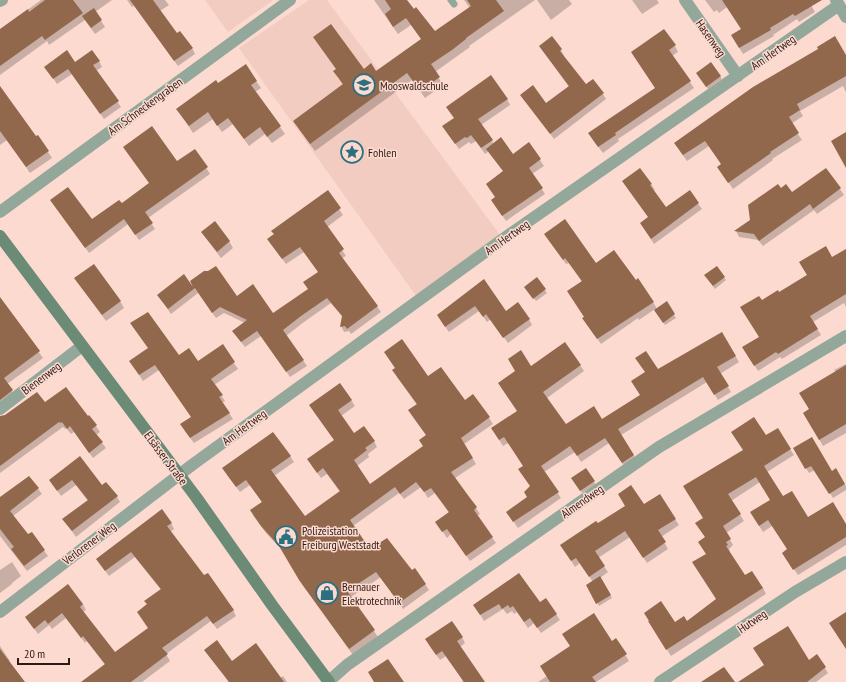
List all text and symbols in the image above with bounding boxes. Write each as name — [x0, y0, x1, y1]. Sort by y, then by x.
street label: Hasenweg — [693, 16, 729, 60]
street label: Am Hertweg — [748, 31, 798, 73]
school or university icon: Mooswaldschule — [351, 72, 377, 98]
street label: Am Schneckengraben — [105, 74, 185, 138]
place label: Mooswaldschule — [380, 78, 449, 93]
place icon: Fohlen — [339, 139, 365, 165]
place label: Fohlen — [368, 145, 396, 160]
street label: Am Hertweg — [482, 216, 532, 258]
street label: Bienenweg — [18, 358, 64, 398]
street label: Am Hertweg — [219, 406, 269, 448]
street label: Elsässer Straße — [141, 428, 191, 488]
street label: Almendweg — [558, 481, 606, 521]
street label: Verlorener Weg — [59, 518, 119, 569]
place label: Polizeistation Freiburg Weststadt — [302, 523, 380, 552]
public building icon: Polizeistation Freiburg Weststadt — [273, 524, 299, 550]
place label: Bernauer Elektrotechnik — [342, 579, 402, 608]
shop icon: Bernauer Elektrotechnik — [314, 580, 340, 606]
street label: Hutweg — [735, 606, 769, 636]
scale bar — [18, 640, 69, 666]
text: 20 m — [24, 646, 45, 661]

